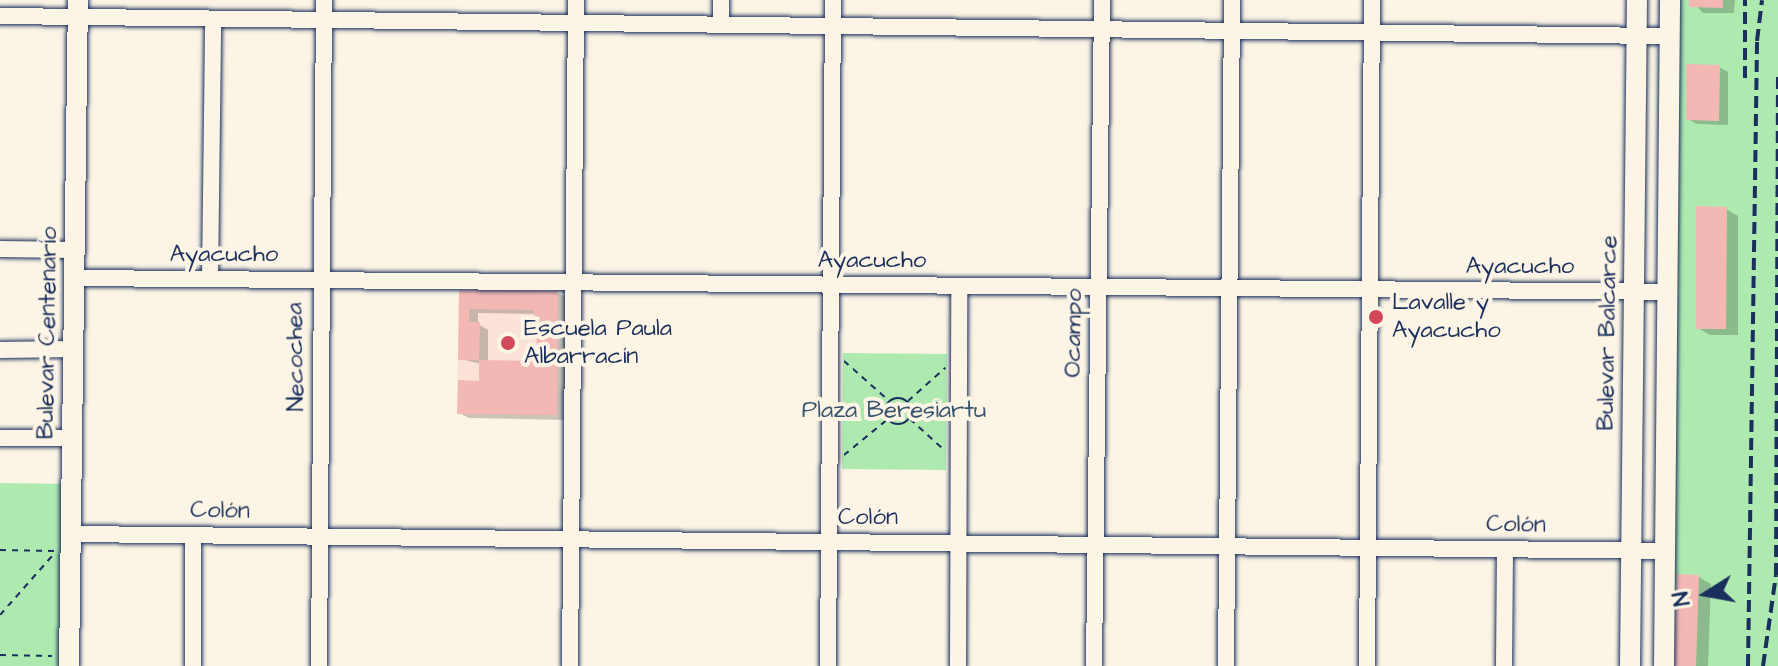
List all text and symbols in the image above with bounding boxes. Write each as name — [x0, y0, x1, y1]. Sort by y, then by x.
street label: Bulevar Centenario — [32, 226, 64, 440]
street label: Bulevar Balcarce — [1592, 235, 1624, 431]
street label: Ayacucho — [170, 241, 278, 269]
street label: Ayacucho — [818, 247, 926, 275]
street label: Ayacucho — [1466, 253, 1574, 281]
street label: Ocampo — [1059, 288, 1089, 378]
place label: Lavalle y Ayacucho — [1392, 289, 1501, 345]
street label: Necochea — [281, 302, 311, 412]
marker: Lavalle y Ayacucho — [1367, 308, 1385, 326]
place label: Escuela Paula Albarracín — [524, 315, 672, 371]
marker: Escuela Paula Albarracín — [499, 334, 517, 352]
park label: Plaza Beresiartu — [802, 397, 986, 425]
street label: Colón — [190, 496, 250, 526]
street label: Colón — [838, 504, 898, 532]
street label: Colón — [1486, 510, 1546, 540]
north arrow — [1666, 554, 1746, 634]
text: N — [1665, 589, 1698, 608]

